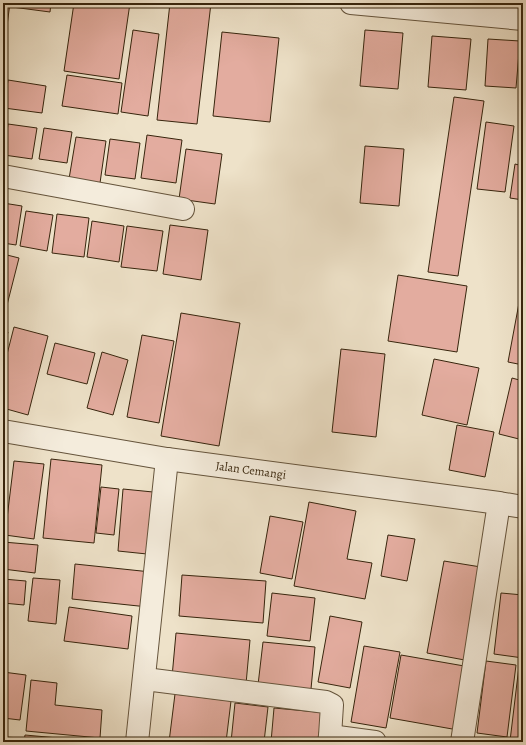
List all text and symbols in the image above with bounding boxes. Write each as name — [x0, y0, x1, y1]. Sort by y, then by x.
street label: Jalan Cemangi — [215, 458, 287, 483]

